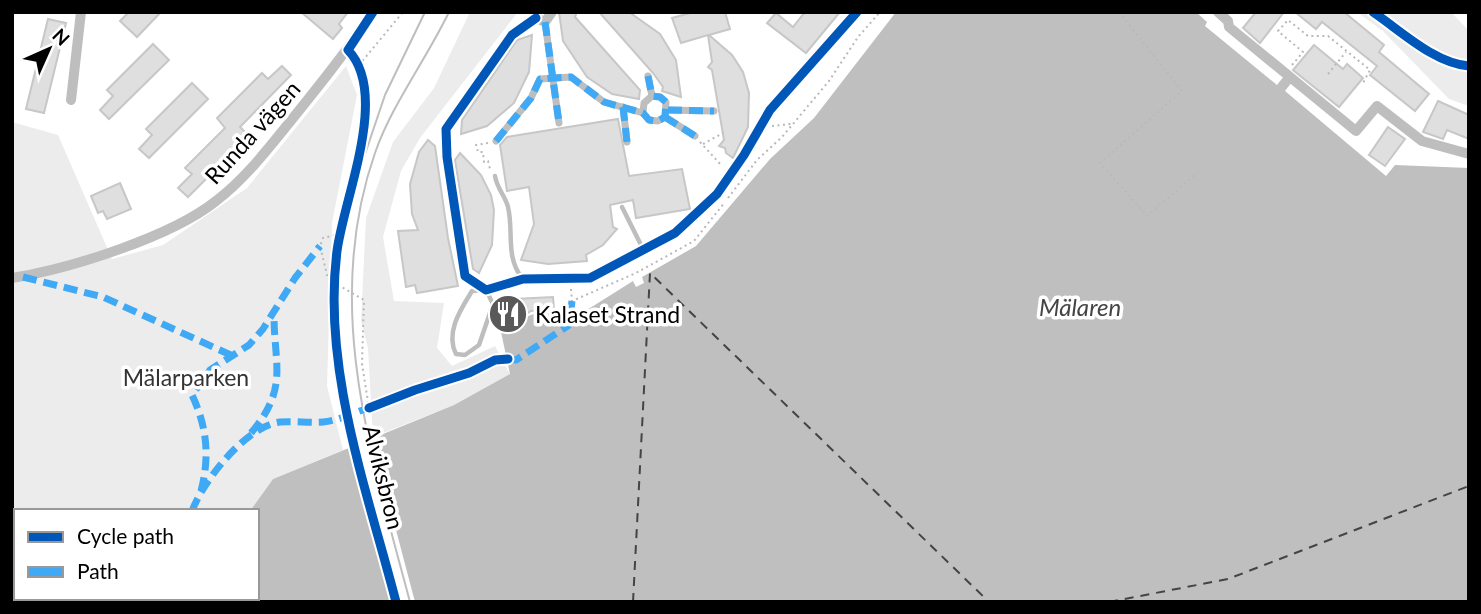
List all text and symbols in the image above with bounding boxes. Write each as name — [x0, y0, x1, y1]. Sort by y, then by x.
north arrow — [14, 14, 84, 84]
text: N — [48, 23, 75, 50]
street label: Runda vägen — [198, 75, 306, 189]
water label: Mälaren — [1039, 292, 1121, 321]
restaurant icon: Kalaset Strand — [487, 293, 529, 335]
place label: Kalaset Strand — [535, 300, 680, 328]
park label: Mälarparken — [123, 363, 249, 391]
street label: Alviksbron — [358, 422, 410, 532]
legend — [14, 509, 259, 600]
text: Cycle path — [77, 523, 174, 548]
text: Path — [77, 558, 119, 583]

